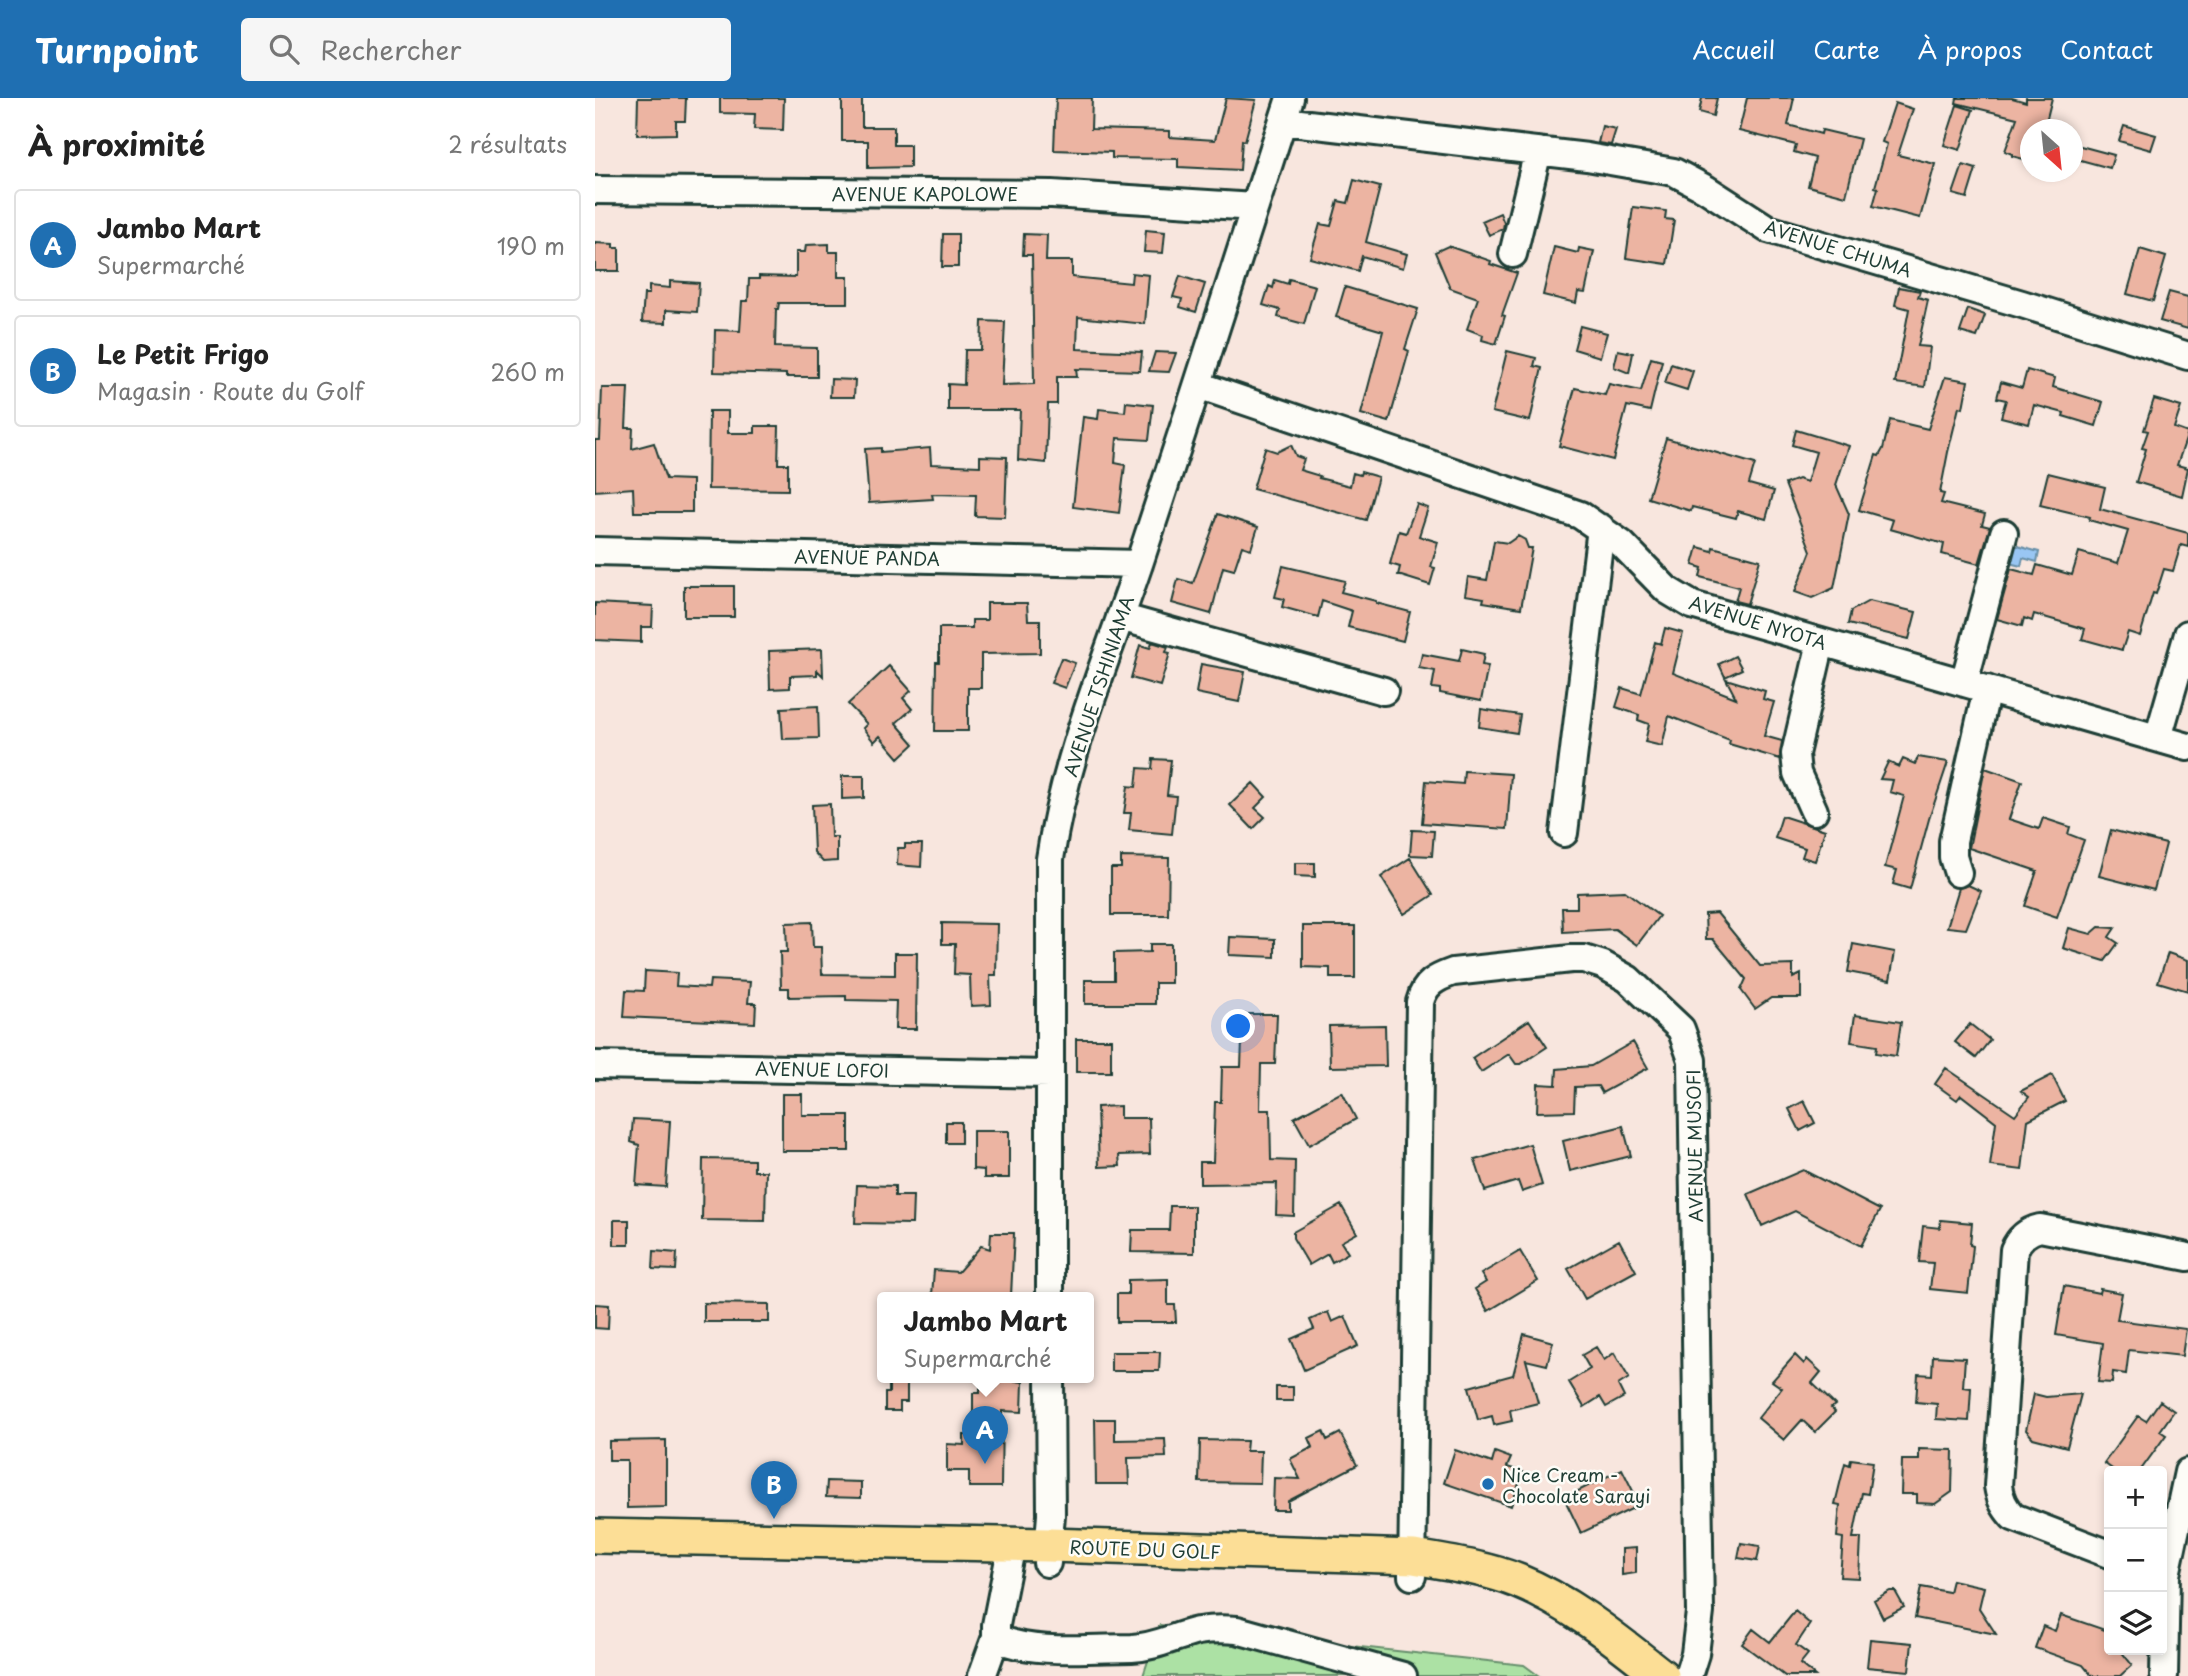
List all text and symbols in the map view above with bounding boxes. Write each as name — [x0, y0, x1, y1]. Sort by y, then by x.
search box — [241, 18, 731, 81]
text: Turnpoint — [35, 24, 199, 74]
icon: search — [265, 30, 303, 68]
text: Rechercher — [321, 30, 461, 69]
text: Accueil — [1692, 31, 1775, 67]
text: Carte — [1813, 31, 1880, 67]
text: À propos — [1918, 31, 2022, 67]
text: Contact — [2060, 31, 2153, 67]
north arrow — [2020, 119, 2083, 182]
text: À proximité — [28, 121, 205, 166]
text: 2 résultats — [448, 126, 567, 161]
street label: AVENUE KAPOLOWE — [832, 180, 1018, 207]
text: Jambo Mart — [97, 208, 261, 247]
street label: AVENUE CHUMA — [1761, 213, 1915, 283]
text: A — [44, 228, 62, 263]
text: 190 m — [497, 228, 565, 263]
text: Supermarché — [97, 247, 245, 282]
text: Le Petit Frigo — [97, 334, 269, 373]
text: B — [45, 354, 61, 389]
text: 260 m — [490, 354, 565, 389]
text: Magasin · Route du Golf — [97, 373, 364, 408]
street label: AVENUE PANDA — [794, 542, 940, 572]
street label: AVENUE NYOTA — [1686, 588, 1830, 656]
street label: AVENUE TSHINIAMA — [1056, 592, 1140, 780]
your location — [1221, 1009, 1255, 1043]
street label: AVENUE LOFOI — [755, 1054, 889, 1084]
street label: AVENUE MUSOFI — [1679, 1069, 1709, 1223]
popup — [877, 1292, 1094, 1383]
text: Jambo Mart — [903, 1301, 1068, 1340]
text: Supermarché — [903, 1340, 1051, 1375]
pin: A — [962, 1406, 1008, 1464]
pin: B — [751, 1461, 797, 1519]
place label: Nice Cream - Chocolate Sarayi — [1502, 1461, 1650, 1509]
map controls — [2104, 1466, 2167, 1655]
button: + — [2104, 1466, 2167, 1529]
marker: Nice Cream - Chocolate Sarayi — [1480, 1476, 1496, 1492]
button: − — [2104, 1529, 2167, 1592]
street label: ROUTE DU GOLF — [1069, 1533, 1221, 1565]
button: layers — [2104, 1592, 2167, 1655]

